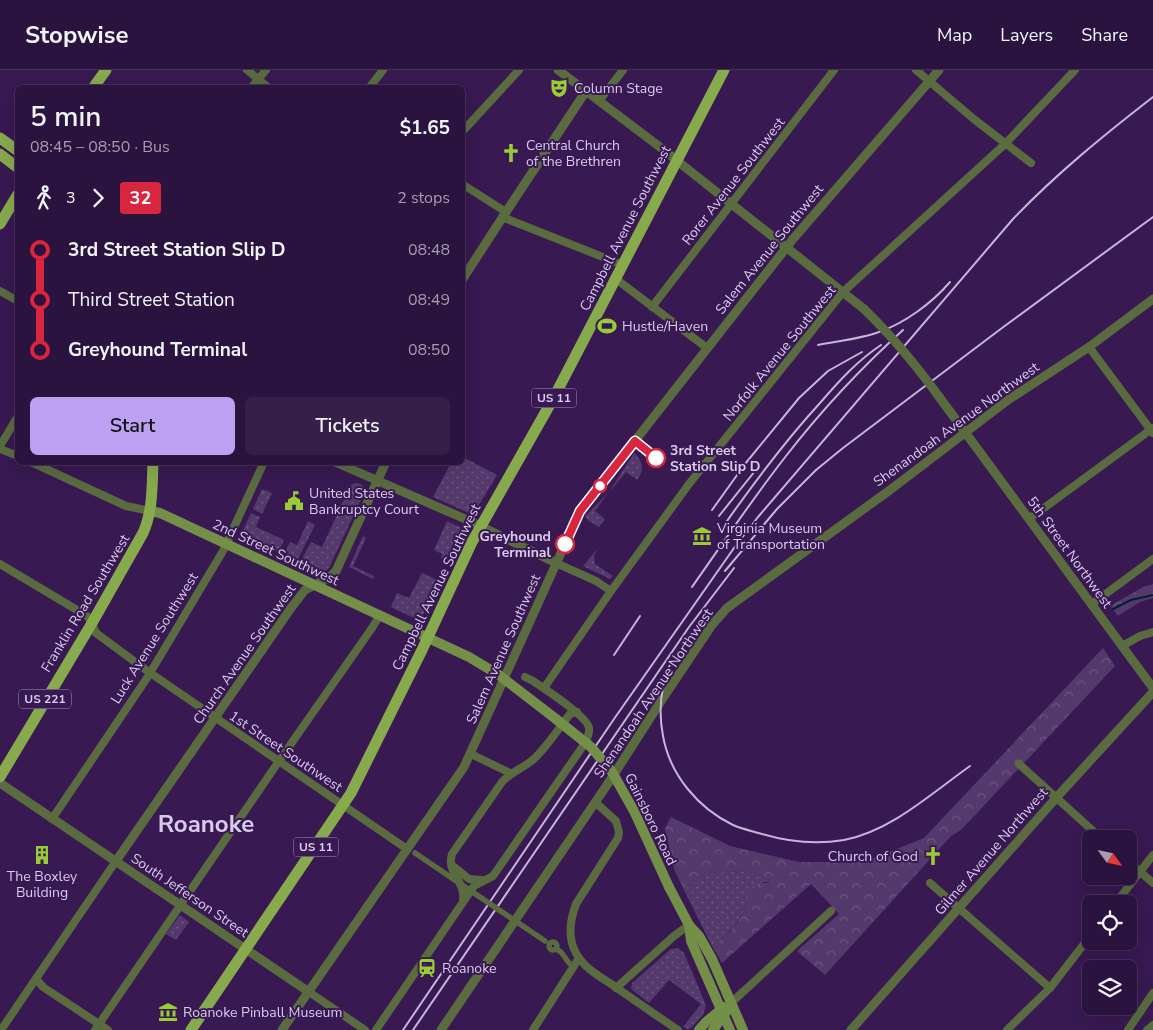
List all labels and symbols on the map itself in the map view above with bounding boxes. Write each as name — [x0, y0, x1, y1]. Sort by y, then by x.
theatre icon: Column Stage — [548, 77, 570, 99]
place label: Column Stage — [574, 79, 663, 98]
street label: Rorer Avenue Southwest — [678, 114, 789, 249]
place label: Central Church of the Brethren — [526, 136, 621, 171]
church icon: Central Church of the Brethren — [500, 142, 522, 164]
street label: Campbell Avenue Southwest — [575, 142, 676, 314]
street label: Salem Avenue Southwest — [711, 180, 828, 318]
street label: Norfolk Avenue Southwest — [719, 281, 840, 425]
sports icon: Hustle/Haven — [596, 315, 618, 337]
place label: Hustle/Haven — [622, 317, 708, 336]
street label: Shenandoah Avenue Northwest — [870, 358, 1043, 491]
road number: US 11 — [532, 388, 576, 408]
place label: 3rd Street Station Slip D — [670, 441, 761, 476]
marker: 3rd Street Station Slip D — [646, 448, 666, 468]
unlabelled marker — [593, 479, 607, 493]
place label: United States Bankruptcy Court — [309, 484, 419, 519]
public building icon: United States Bankruptcy Court — [283, 490, 305, 512]
street label: 5th Street Northwest — [1023, 493, 1117, 612]
street label: Campbell Avenue Southwest — [388, 501, 485, 674]
street label: 2nd Street Southwest — [209, 515, 342, 590]
place label: Virginia Museum of Transportation — [716, 519, 825, 554]
museum icon: Virginia Museum of Transportation — [691, 525, 713, 547]
place label: Greyhound Terminal — [480, 527, 552, 562]
street label: Franklin Road Southwest — [37, 531, 134, 676]
marker: Greyhound Terminal — [555, 534, 575, 554]
street label: Luck Avenue Southwest — [106, 569, 203, 707]
street label: Salem Avenue Southwest — [462, 571, 545, 727]
street label: Church Avenue Southwest — [189, 580, 300, 728]
street label: Shenandoah Avenue Northwest — [589, 605, 717, 782]
road number: US 221 — [19, 690, 71, 708]
street label: 1st Street Southwest — [225, 706, 346, 797]
street label: Gainsboro Road — [620, 770, 681, 868]
street label: Gilmer Avenue Northwest — [930, 783, 1052, 919]
district label: Roanoke — [158, 808, 254, 840]
north arrow — [1082, 830, 1138, 885]
road number: US 11 — [294, 838, 338, 856]
building icon: The Boxley Building — [31, 844, 53, 866]
church icon: Church of God — [922, 845, 944, 867]
place label: Church of God — [828, 847, 918, 866]
street label: South Jefferson Street — [127, 849, 252, 942]
place label: The Boxley Building — [7, 867, 78, 902]
station icon: Roanoke — [416, 957, 438, 979]
place label: Roanoke — [442, 959, 496, 978]
museum icon: Roanoke Pinball Museum — [157, 1001, 179, 1023]
place label: Roanoke Pinball Museum — [183, 1003, 342, 1022]

